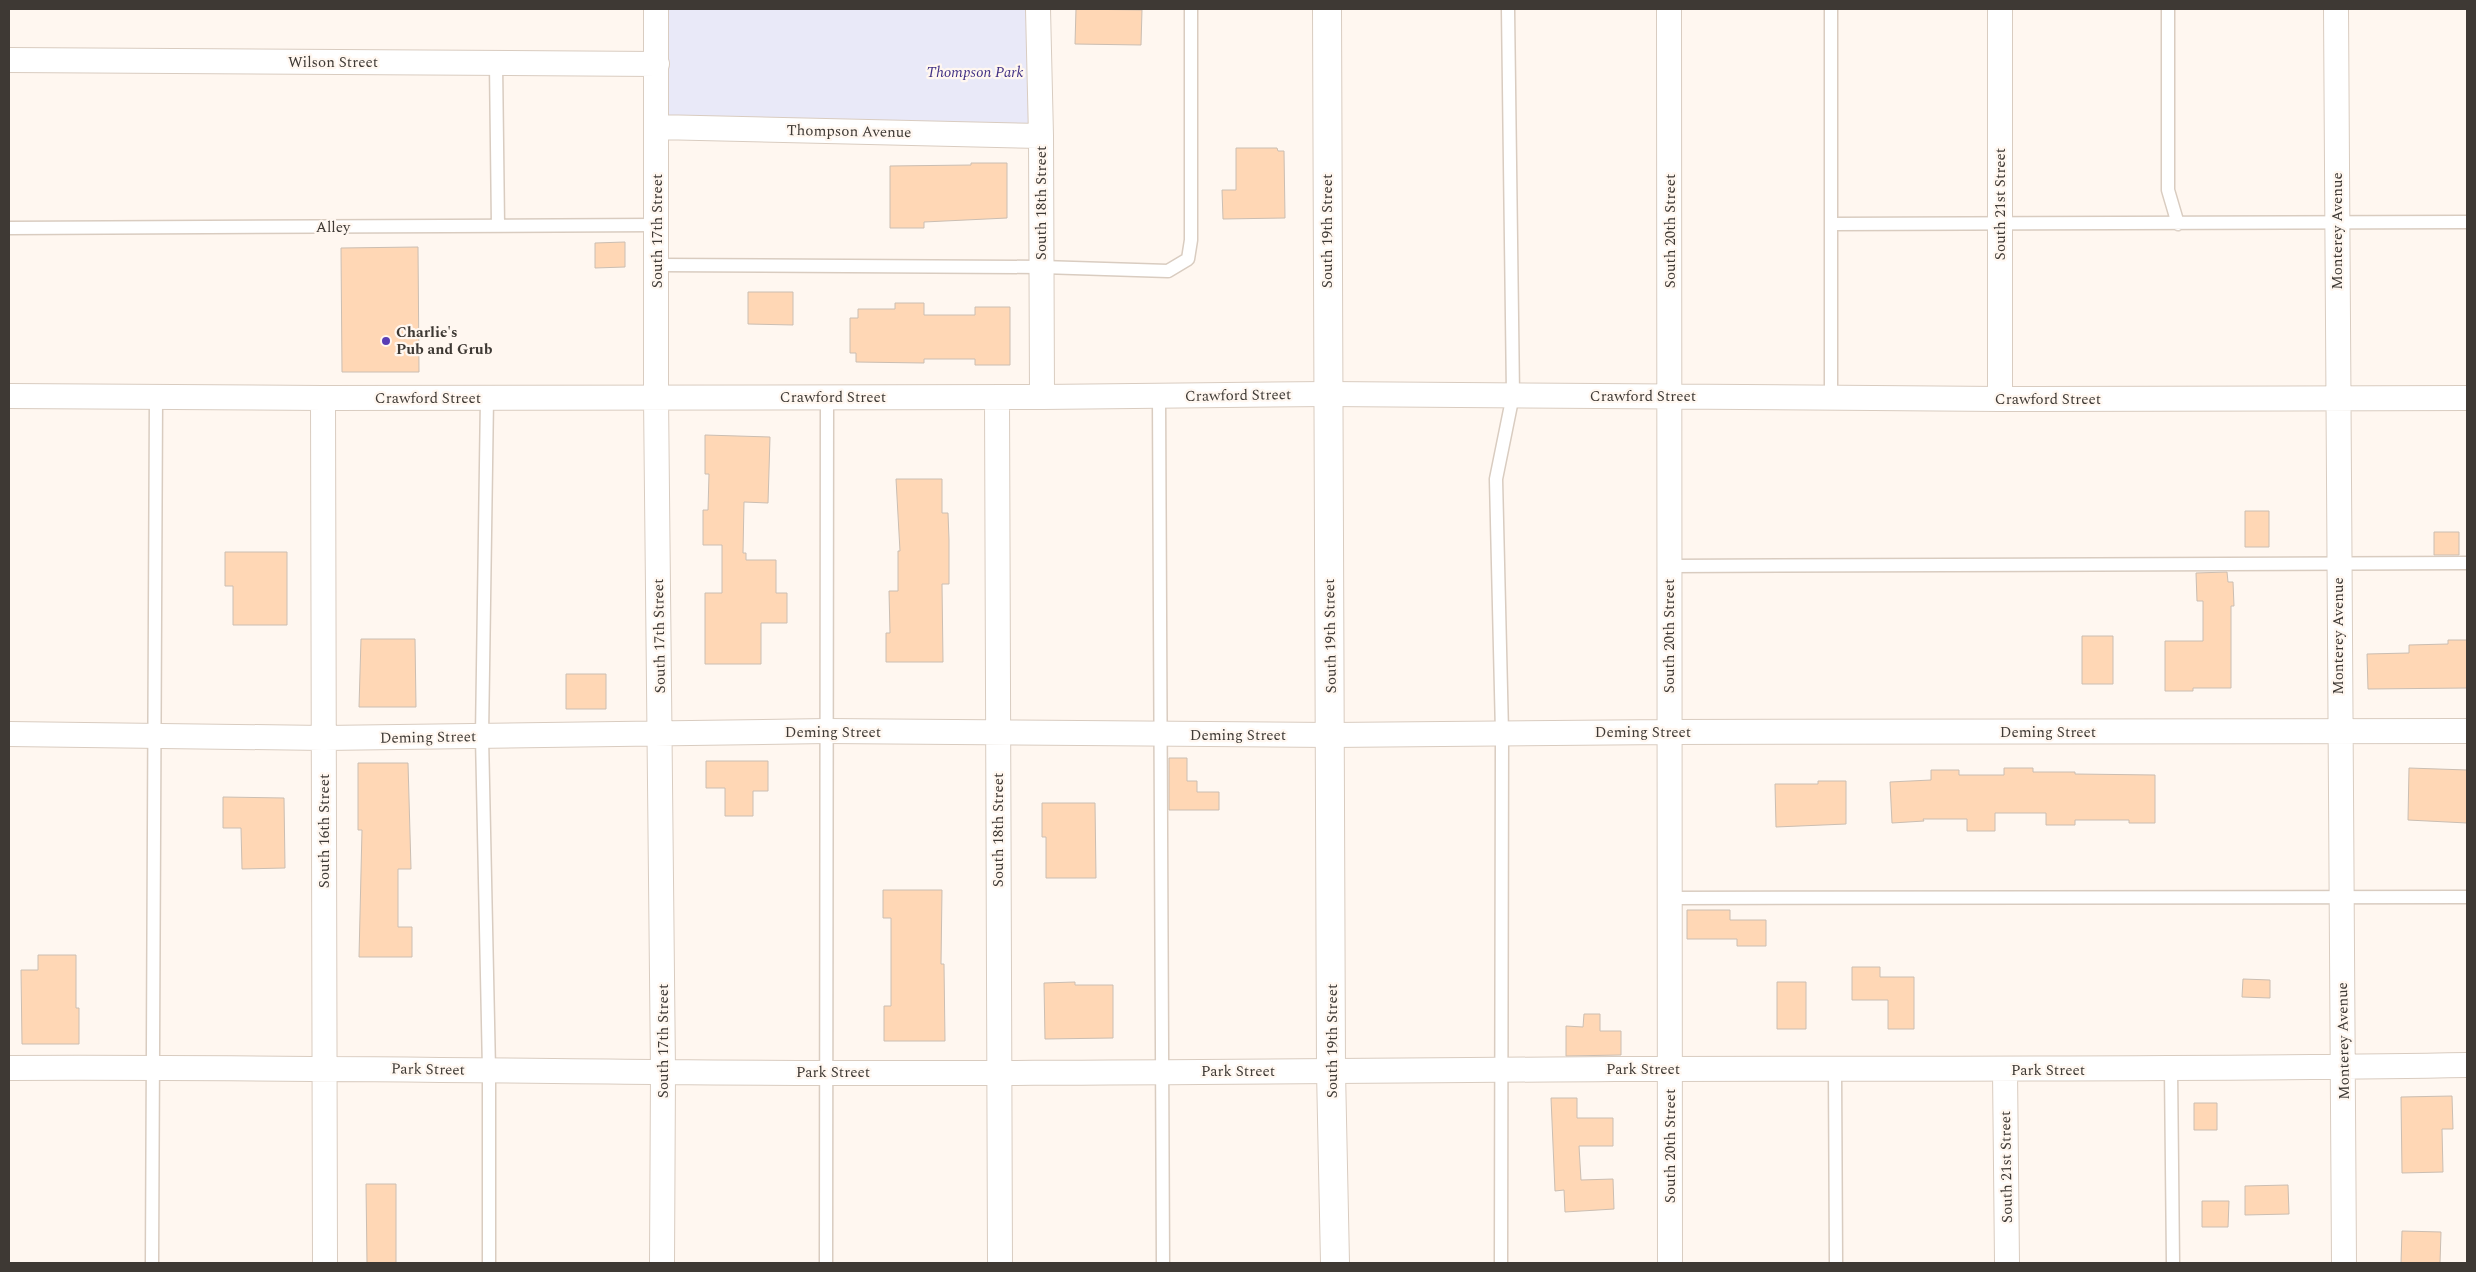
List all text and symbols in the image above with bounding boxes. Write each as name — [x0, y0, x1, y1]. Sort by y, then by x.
street label: Wilson Street — [288, 51, 378, 74]
park label: Thompson Park — [926, 61, 1024, 84]
street label: Thompson Avenue — [786, 119, 912, 144]
street label: South 18th Street — [1030, 146, 1053, 260]
street label: South 21st Street — [1989, 148, 2012, 260]
street label: Monterey Avenue — [2326, 172, 2349, 290]
street label: South 17th Street — [646, 174, 669, 288]
street label: South 19th Street — [1316, 174, 1339, 288]
street label: South 20th Street — [1659, 174, 1682, 288]
street label: Alley — [316, 216, 351, 239]
place label: Charlie's Pub and Grub — [396, 321, 493, 361]
marker: Charlie's Pub and Grub — [380, 335, 392, 347]
street label: Crawford Street — [1185, 383, 1291, 408]
street label: Crawford Street — [1590, 385, 1696, 408]
street label: Crawford Street — [780, 386, 886, 409]
street label: Crawford Street — [375, 387, 481, 410]
street label: Crawford Street — [1995, 388, 2101, 411]
street label: Monterey Avenue — [2327, 577, 2350, 695]
street label: South 17th Street — [647, 578, 672, 694]
street label: South 19th Street — [1318, 578, 1343, 694]
street label: South 20th Street — [1658, 579, 1681, 693]
street label: Deming Street — [785, 721, 881, 744]
street label: Deming Street — [1595, 721, 1691, 744]
street label: Deming Street — [2000, 721, 2096, 744]
street label: Deming Street — [1190, 724, 1286, 747]
street label: Deming Street — [380, 725, 476, 750]
street label: South 18th Street — [987, 773, 1010, 887]
street label: South 16th Street — [313, 774, 336, 888]
street label: Monterey Avenue — [2331, 982, 2356, 1100]
street label: South 17th Street — [652, 984, 675, 1098]
street label: South 19th Street — [1321, 984, 1344, 1098]
street label: Park Street — [391, 1057, 465, 1082]
street label: Park Street — [1606, 1058, 1680, 1081]
street label: Park Street — [2011, 1059, 2085, 1082]
street label: Park Street — [1201, 1060, 1275, 1083]
street label: Park Street — [796, 1061, 870, 1084]
street label: South 20th Street — [1659, 1089, 1682, 1203]
street label: South 21st Street — [1994, 1111, 2019, 1223]

